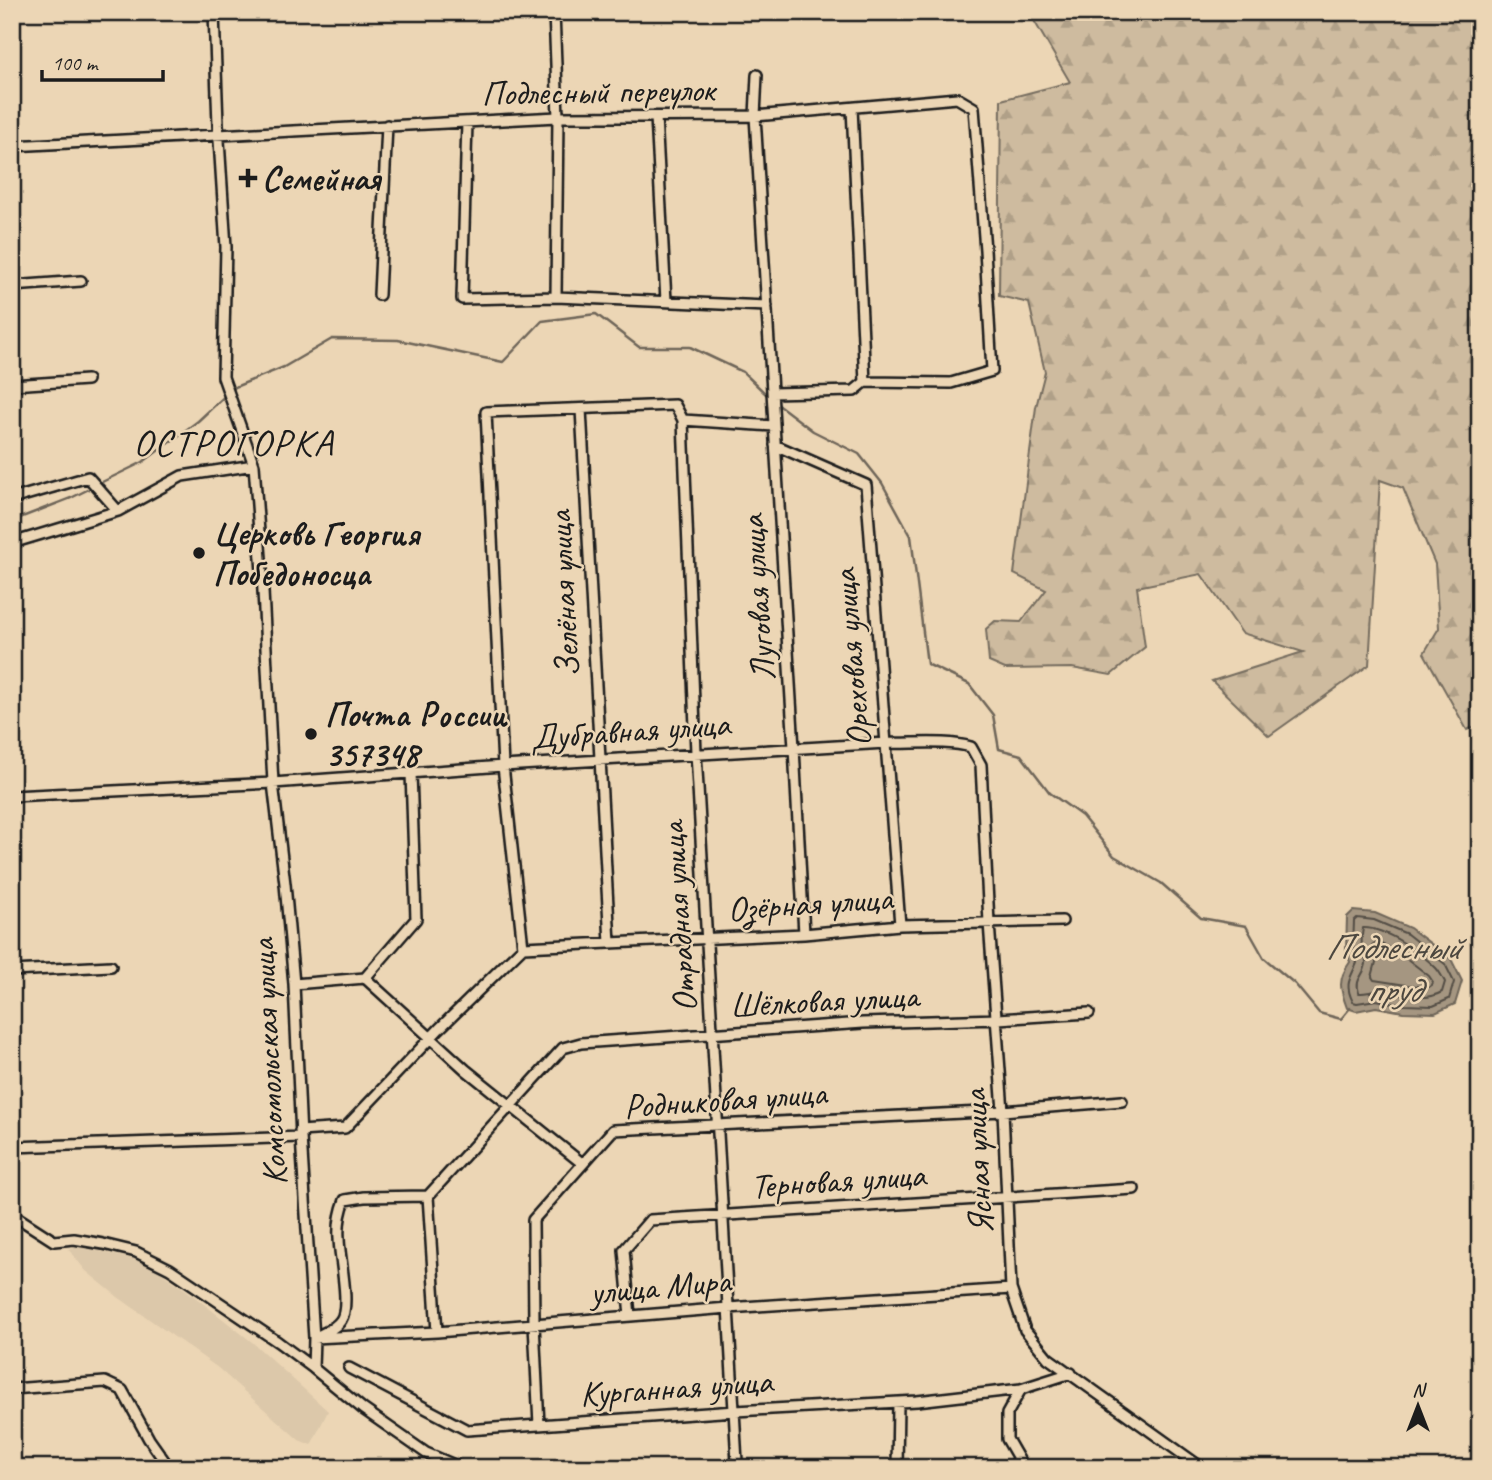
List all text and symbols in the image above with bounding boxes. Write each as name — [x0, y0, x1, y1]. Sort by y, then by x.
scale bar — [42, 38, 163, 82]
text: 100 m — [52, 50, 99, 76]
street label: Подлесный переулок — [481, 67, 718, 116]
place label: Семейная — [262, 156, 383, 201]
marker: Семейная — [240, 170, 256, 186]
district label: ОСТРОГОРКА — [133, 419, 335, 466]
street label: Зелёная улица — [537, 508, 590, 678]
place label: Церковь Георгия Победоносца — [213, 511, 422, 596]
street label: Луговая улица — [729, 511, 786, 682]
marker: Церковь Георгия Победоносца — [191, 545, 207, 561]
street label: Ореховая улица — [821, 564, 882, 749]
place label: Почта России 357348 — [325, 692, 508, 777]
street label: Дубравная улица — [529, 701, 734, 760]
marker: Почта России 357348 — [303, 726, 319, 742]
street label: Отрадная улица — [649, 818, 708, 1014]
street label: Озёрная улица — [726, 875, 896, 932]
water label: Подлесный пруд — [1326, 923, 1468, 1013]
street label: Комсомольская улица — [239, 936, 297, 1186]
street label: Шёлковая улица — [729, 973, 922, 1028]
street label: Родниковая улица — [622, 1070, 830, 1129]
street label: Ясная улица — [951, 1086, 1004, 1236]
street label: Терновая улица — [749, 1152, 929, 1209]
street label: улица Мира — [586, 1258, 734, 1315]
street label: Курганная улица — [578, 1358, 776, 1417]
north arrow — [1384, 1372, 1454, 1442]
text: N — [1412, 1378, 1427, 1402]

